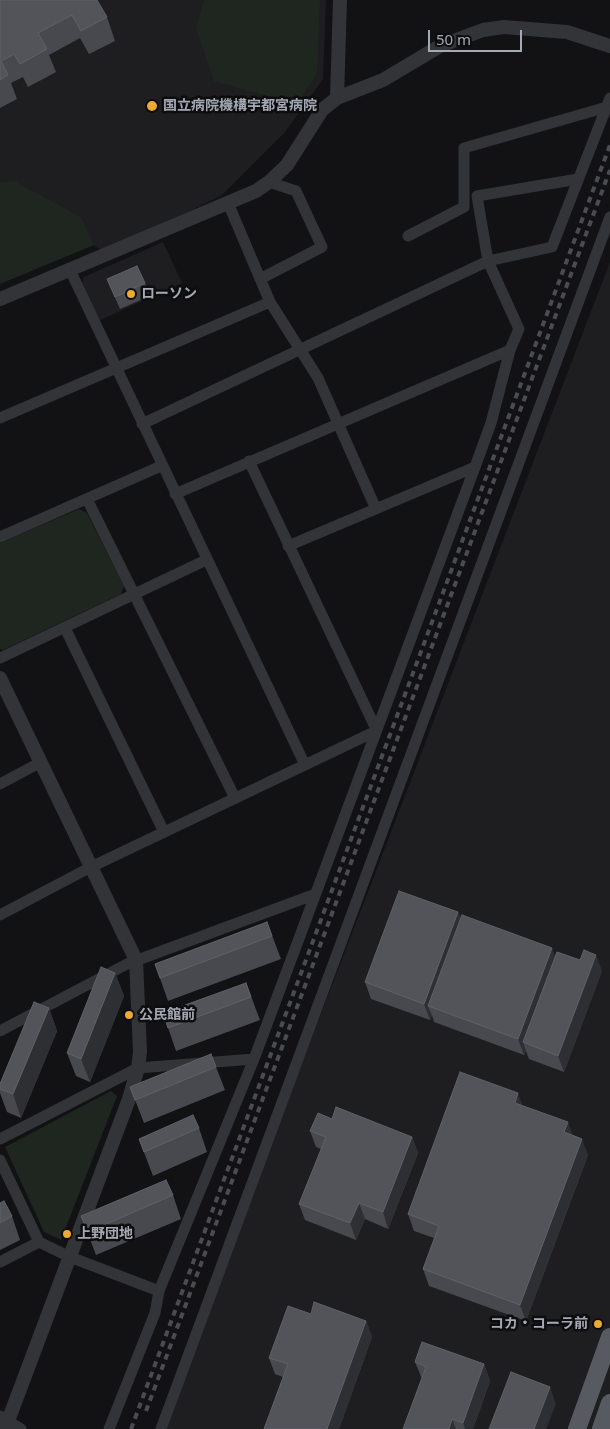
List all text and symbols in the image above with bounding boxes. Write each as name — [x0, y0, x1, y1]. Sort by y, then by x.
scale bar — [430, 20, 524, 52]
text: 50 m — [436, 29, 471, 49]
place label: 国立病院機構宇都宮病院 — [163, 98, 317, 114]
marker: 国立病院機構宇都宮病院 — [145, 99, 159, 113]
place label: ローソン — [141, 286, 197, 302]
marker: ローソン — [125, 288, 137, 300]
place label: 公民館前 — [139, 1007, 195, 1023]
marker: 公民館前 — [123, 1009, 135, 1021]
place label: 上野団地 — [77, 1226, 133, 1242]
marker: 上野団地 — [61, 1228, 73, 1240]
place label: コカ・コーラ前 — [490, 1316, 588, 1332]
marker: コカ・コーラ前 — [592, 1318, 604, 1330]

